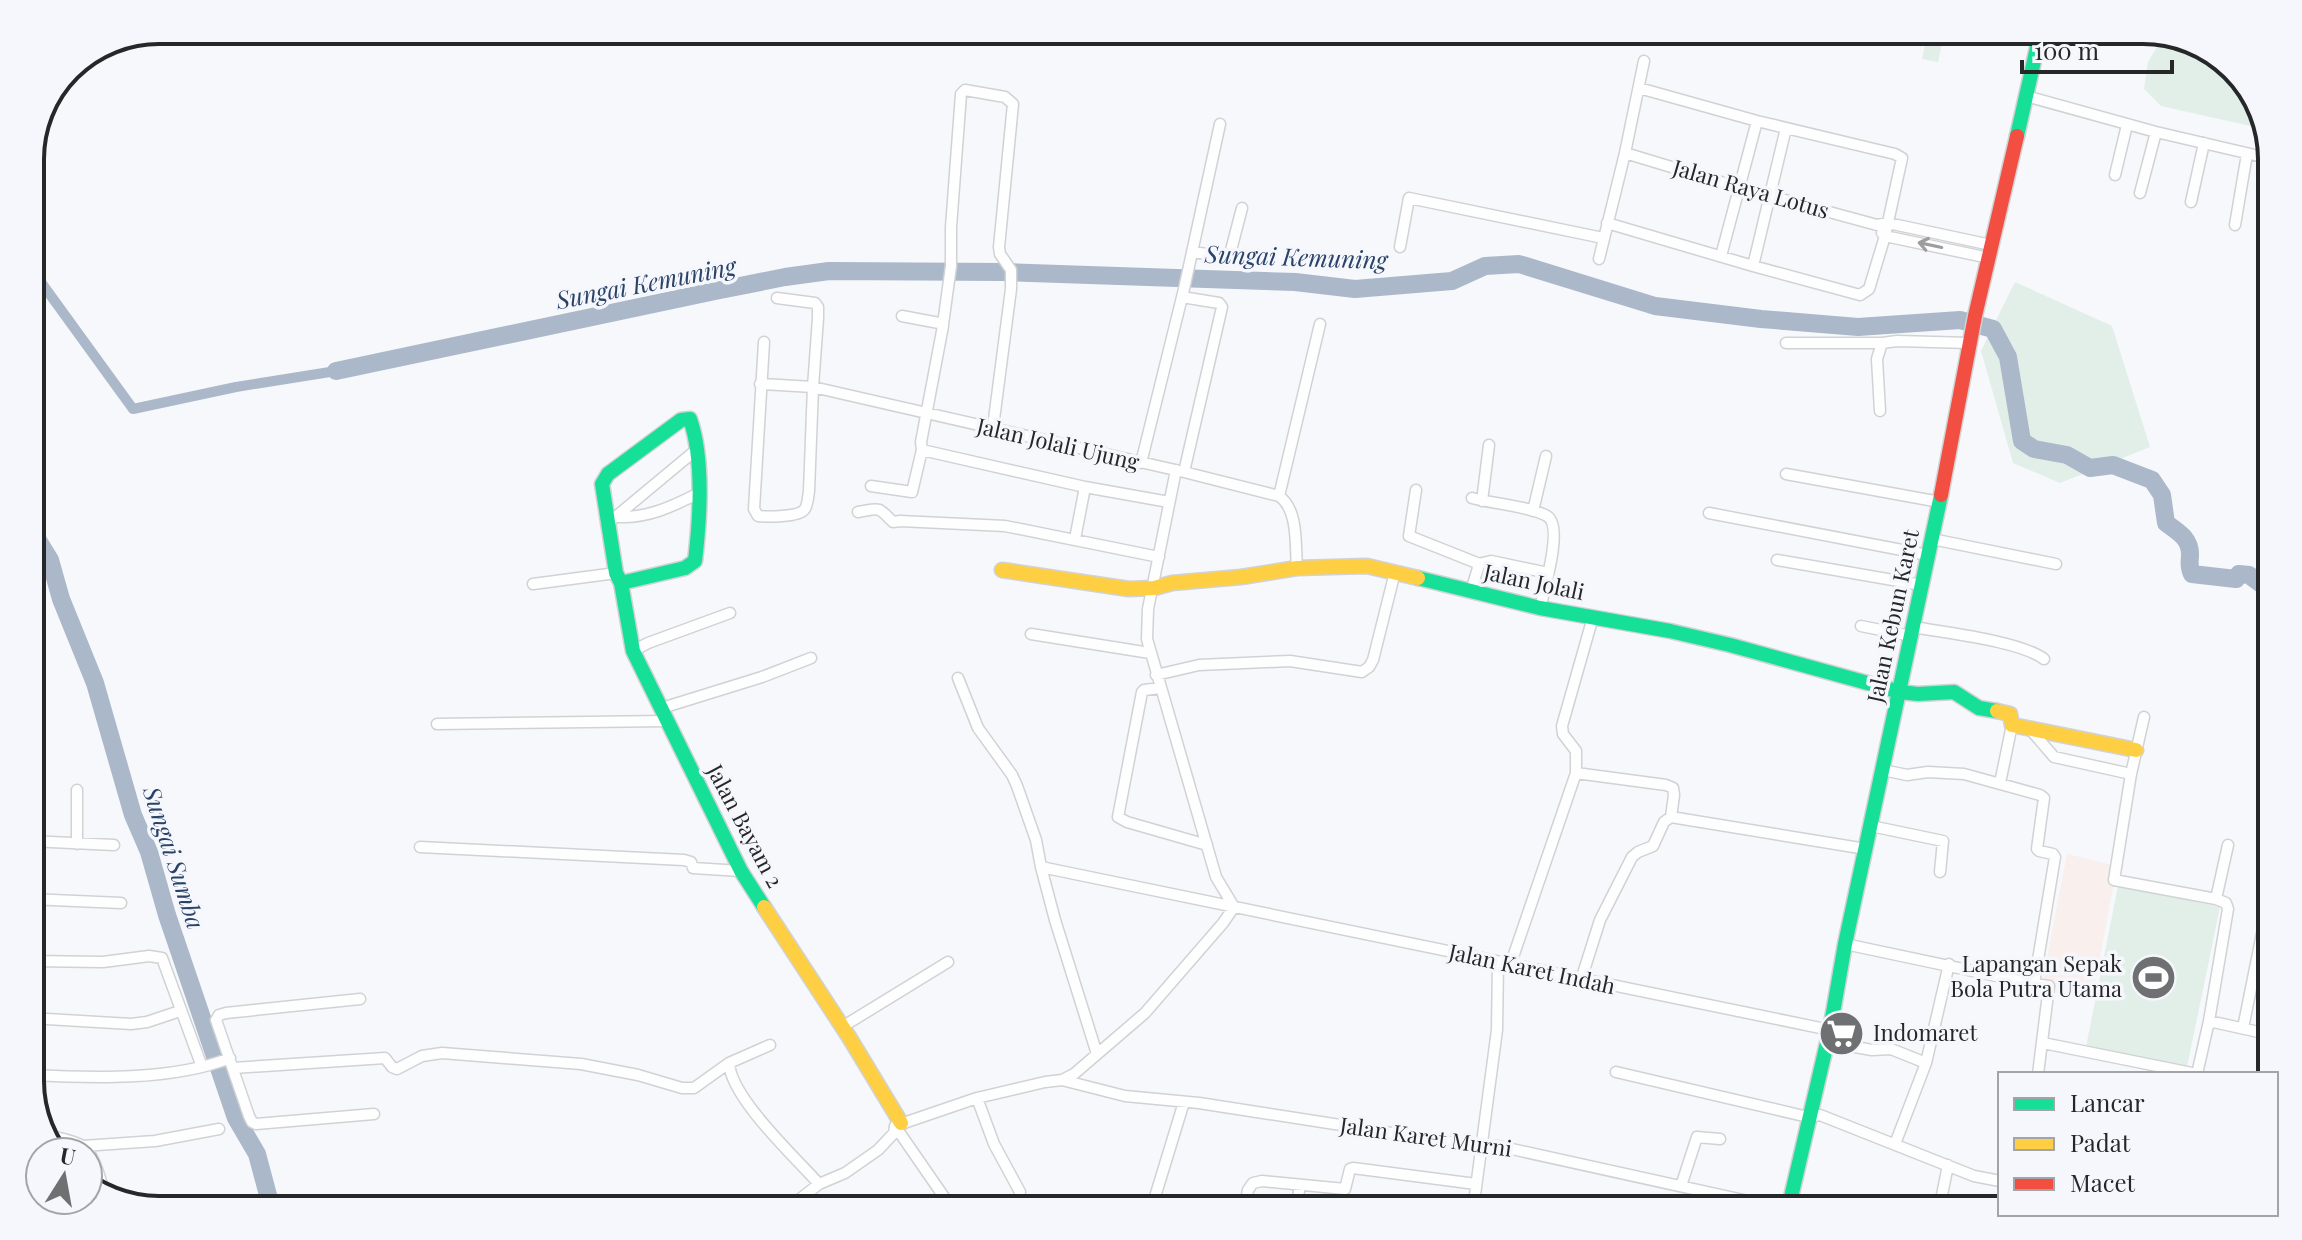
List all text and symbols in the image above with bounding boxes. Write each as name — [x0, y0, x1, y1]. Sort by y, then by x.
scale bar — [2022, 24, 2172, 74]
text: 100 m — [2034, 34, 2099, 66]
street label: Jalan Raya Lotus — [1669, 151, 1833, 225]
water label: Sungai Kemuning — [1203, 237, 1390, 275]
one-way arrow — [1918, 237, 1943, 252]
water label: Sungai Kemuning — [552, 249, 740, 315]
street label: Jalan Jolali Ujung — [973, 410, 1143, 476]
street label: Jalan Kebun Karet — [1859, 525, 1925, 706]
street label: Jalan Jolali — [1480, 556, 1587, 606]
street label: Jalan Bayam 2 — [700, 758, 791, 892]
water label: Sungai Sumba — [136, 781, 213, 933]
street label: Jalan Karet Indah — [1445, 936, 1618, 1000]
place label: Lapangan Sepak Bola Putra Utama — [1950, 948, 2122, 1003]
sports icon: Lapangan Sepak Bola Putra Utama — [2129, 953, 2177, 1001]
supermarket icon: Indomaret — [1818, 1009, 1866, 1057]
place label: Indomaret — [1873, 1017, 1978, 1047]
legend — [1998, 1072, 2278, 1216]
text: Lancar — [2070, 1086, 2145, 1118]
street label: Jalan Karet Murni — [1337, 1109, 1514, 1163]
text: Padat — [2070, 1126, 2131, 1158]
north arrow — [24, 1136, 104, 1216]
text: U — [58, 1139, 78, 1172]
text: Macet — [2070, 1166, 2136, 1198]

